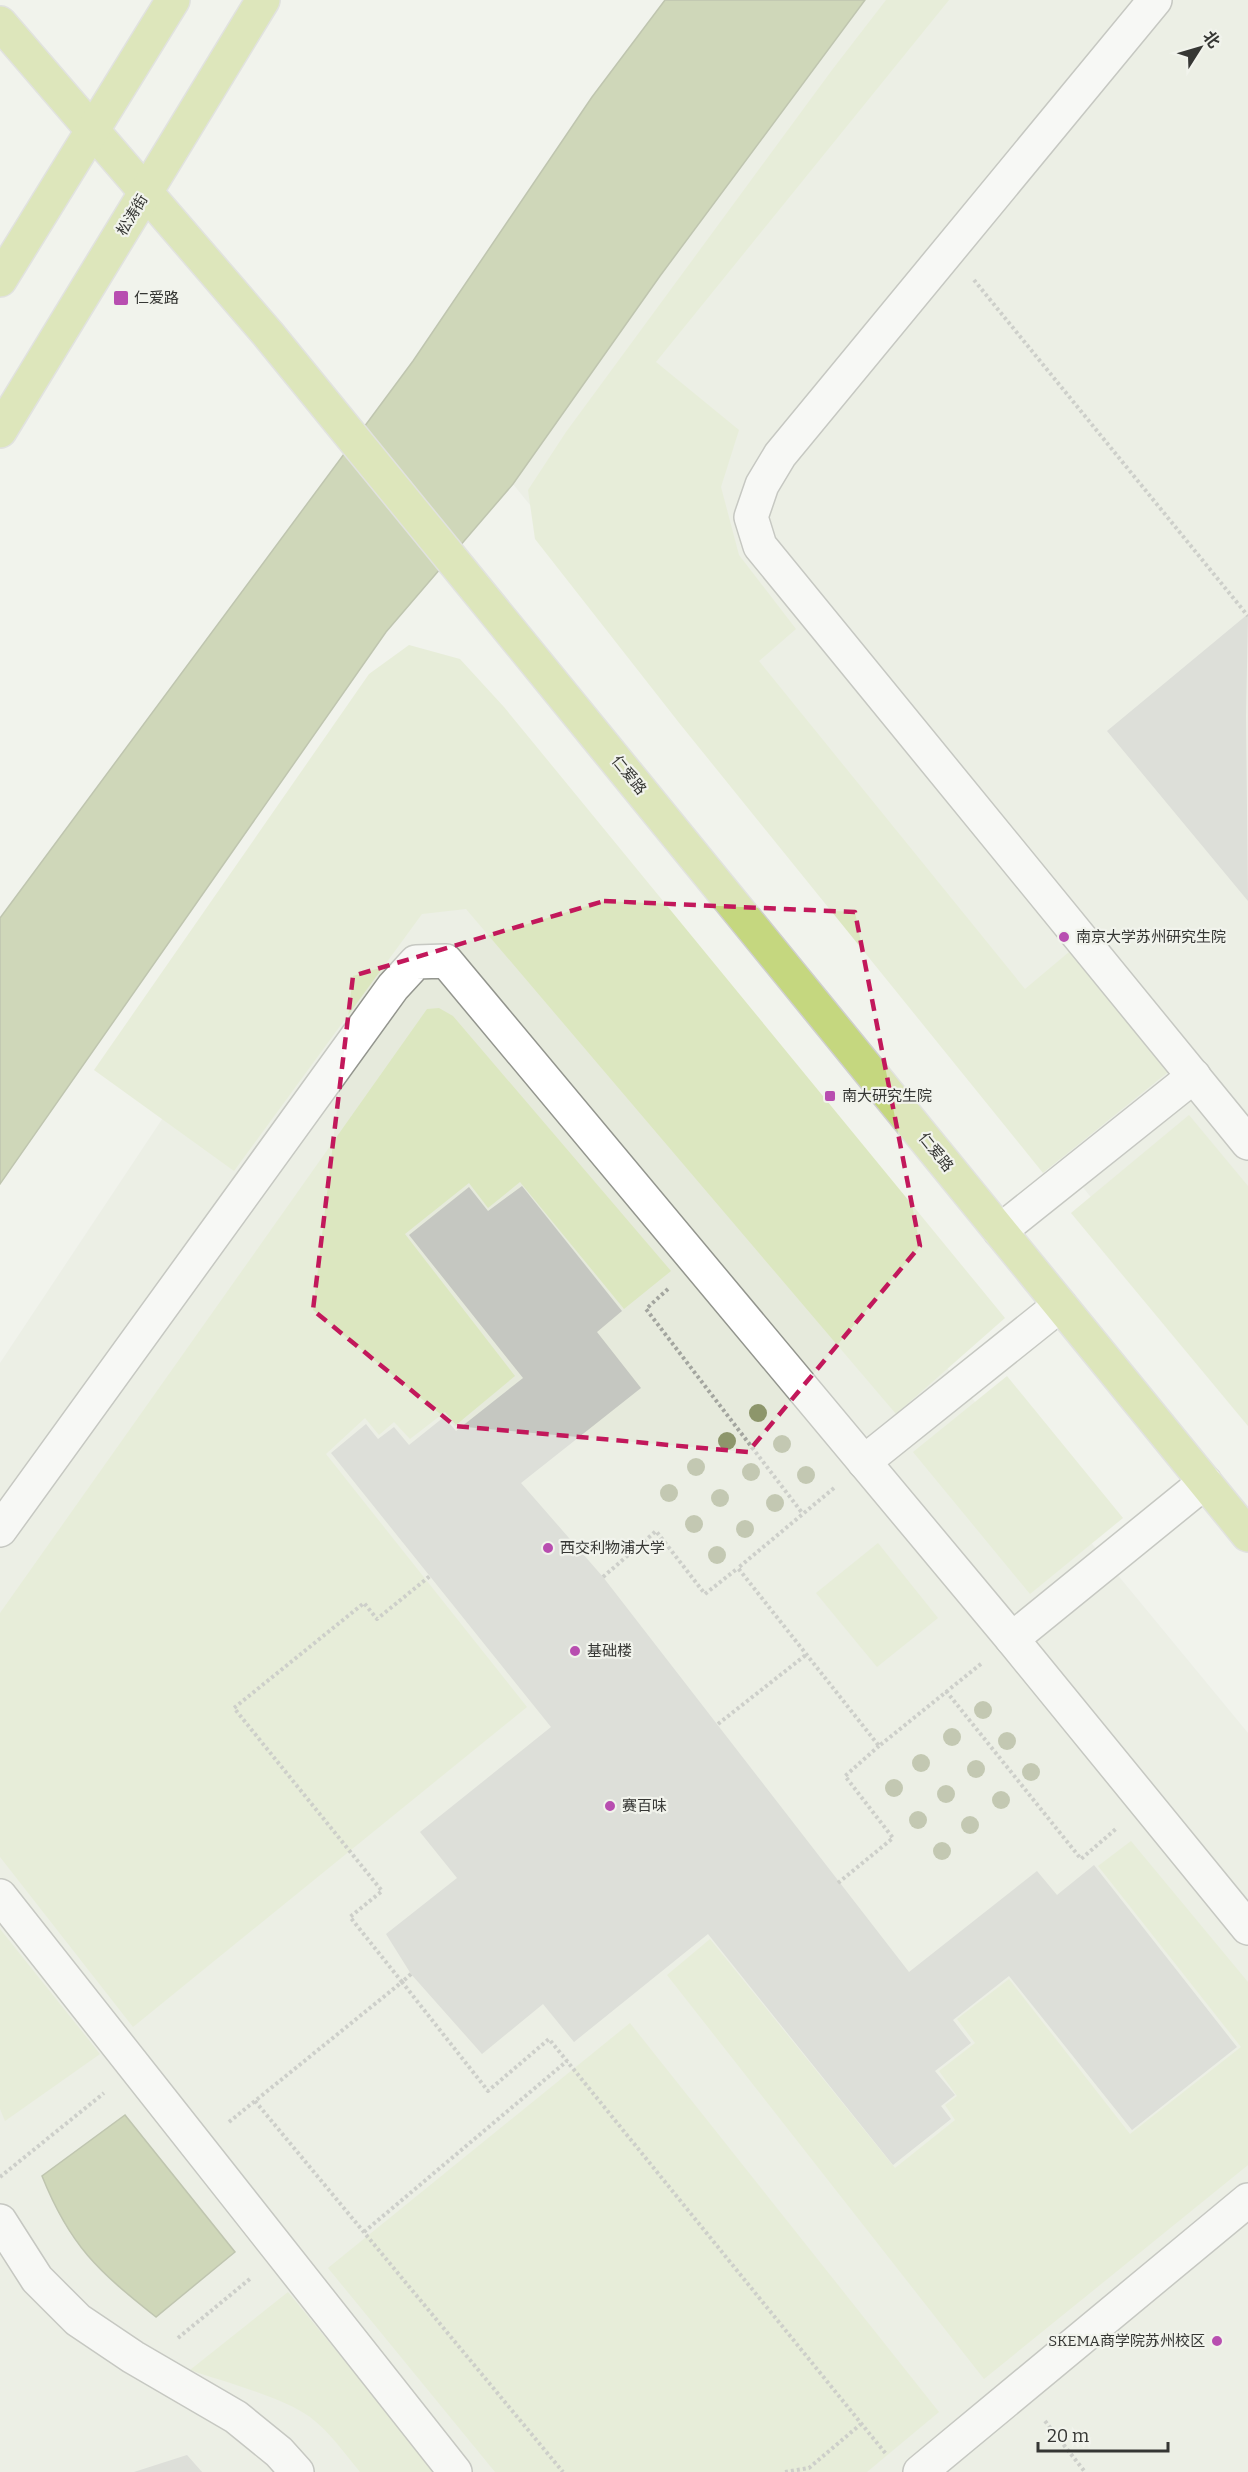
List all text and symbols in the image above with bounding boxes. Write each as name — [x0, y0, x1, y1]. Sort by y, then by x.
north arrow — [1170, 18, 1230, 78]
text: 北 — [1199, 27, 1224, 51]
street label: 松涛街 — [113, 191, 151, 239]
marker: 仁爱路 — [112, 289, 130, 307]
place label: 仁爱路 — [134, 289, 179, 307]
street label: 仁爱路 — [608, 752, 650, 798]
place label: 南京大学苏州研究生院 — [1076, 928, 1226, 946]
marker: 南京大学苏州研究生院 — [1057, 930, 1071, 944]
place label: 南大研究生院 — [842, 1087, 932, 1105]
marker: 南大研究生院 — [823, 1089, 837, 1103]
street label: 仁爱路 — [915, 1129, 957, 1175]
place label: 西交利物浦大学 — [560, 1539, 665, 1557]
marker: 西交利物浦大学 — [541, 1541, 555, 1555]
place label: 基础楼 — [587, 1642, 632, 1660]
marker: 基础楼 — [568, 1644, 582, 1658]
place label: 赛百味 — [622, 1797, 667, 1815]
marker: 赛百味 — [603, 1799, 617, 1813]
place label: SKEMA商学院苏州校区 — [1048, 2332, 1205, 2350]
marker: SKEMA商学院苏州校区 — [1210, 2334, 1224, 2348]
scale bar — [1038, 2415, 1168, 2453]
text: 20 m — [1047, 2425, 1089, 2447]

